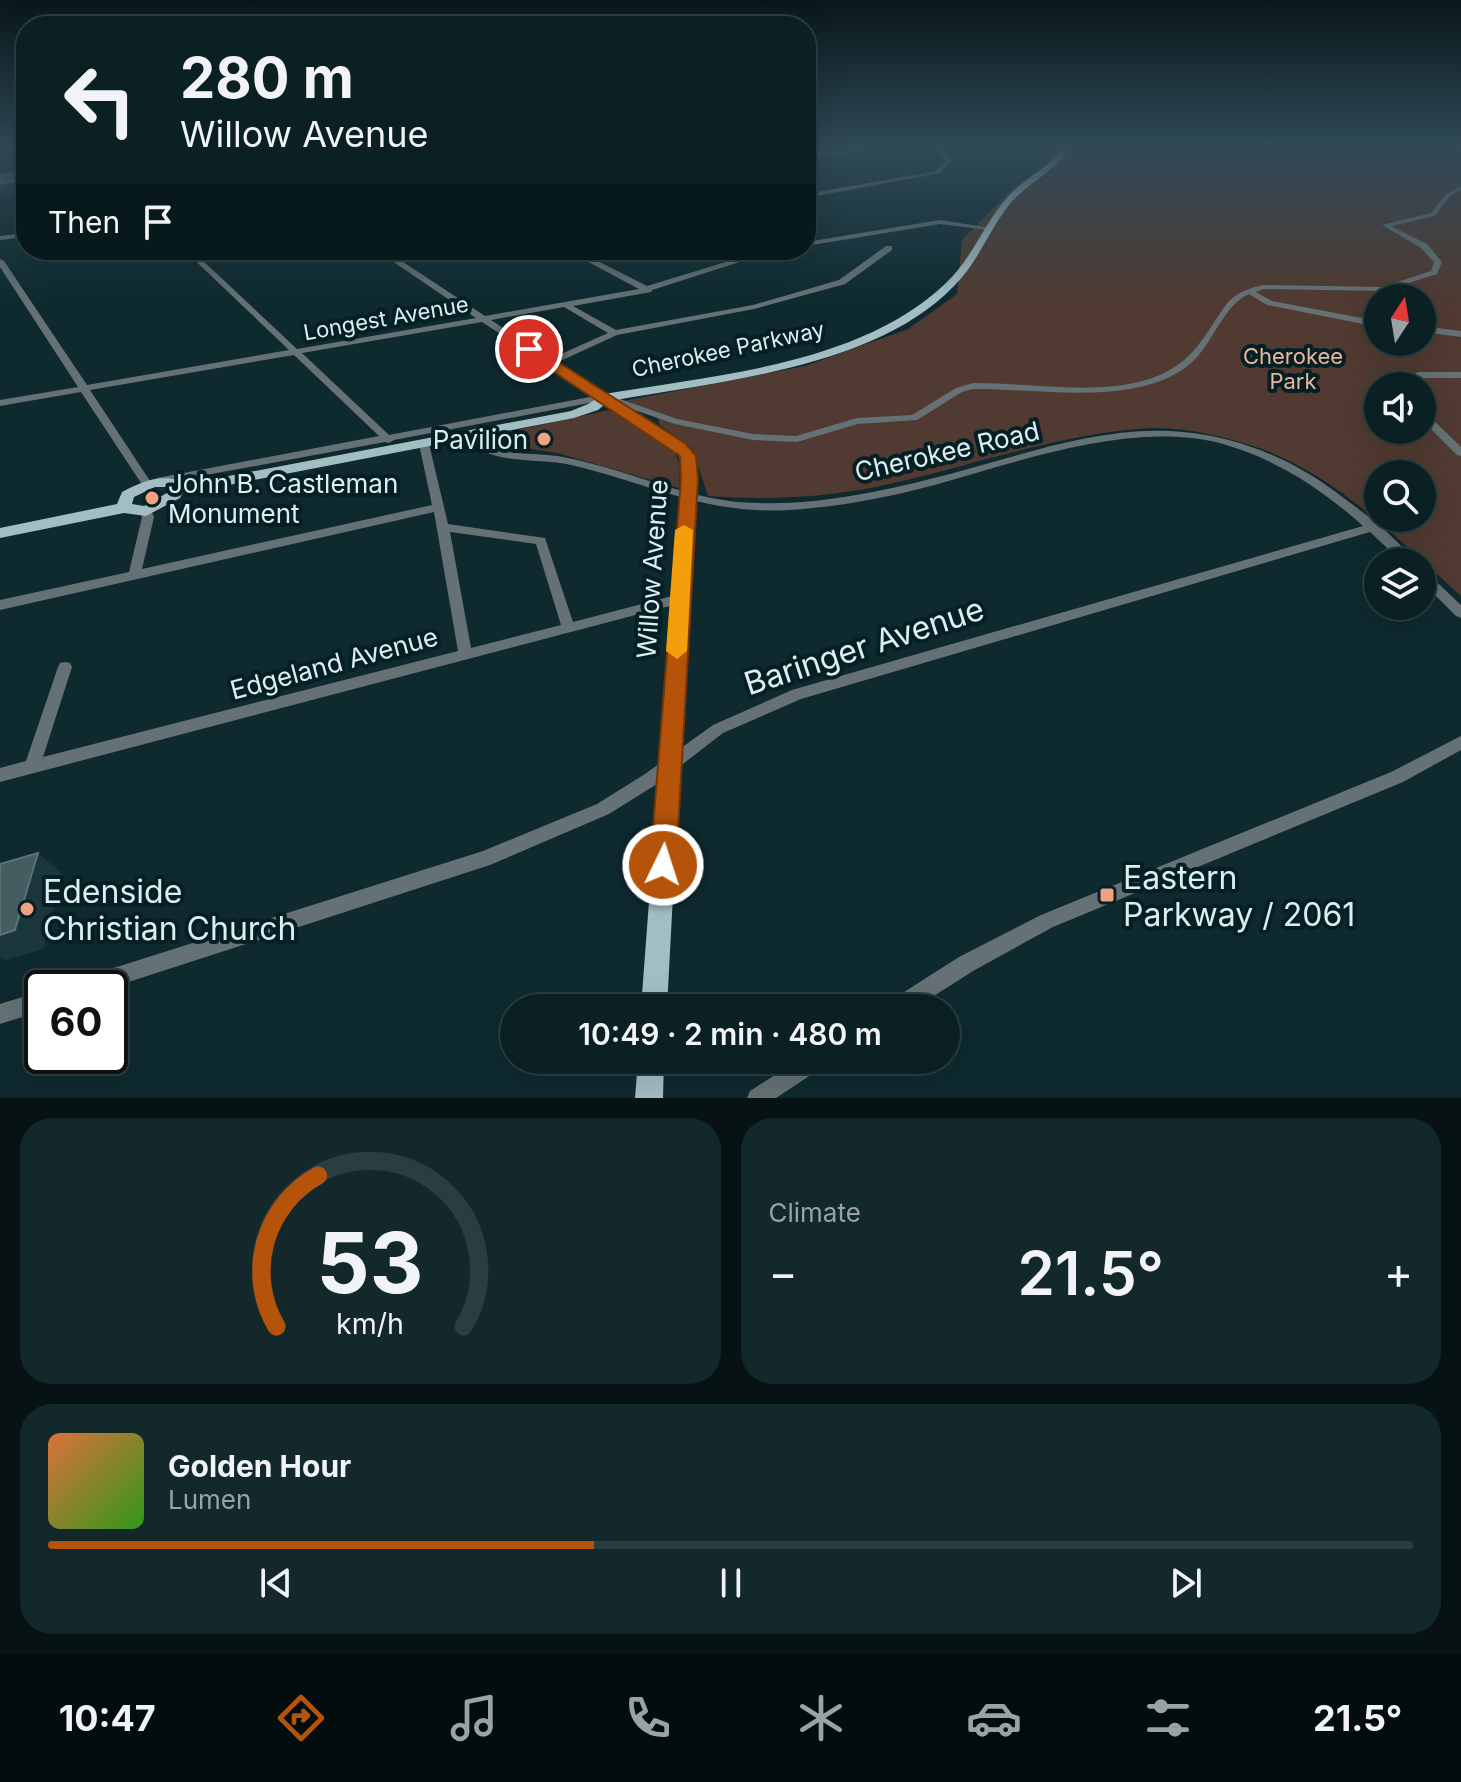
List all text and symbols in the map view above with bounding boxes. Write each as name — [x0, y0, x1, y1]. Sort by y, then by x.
text: 280 m — [180, 44, 354, 112]
icon: left — [48, 48, 152, 152]
text: Willow Avenue — [180, 112, 429, 156]
icon: arrive — [136, 200, 180, 244]
text: Then — [48, 204, 120, 240]
north arrow — [1364, 284, 1436, 356]
map controls — [1364, 284, 1436, 620]
street label: Longest Avenue — [301, 291, 471, 345]
pin — [495, 315, 563, 383]
street label: Cherokee Parkway — [629, 316, 827, 382]
icon: arrive — [507, 327, 551, 371]
park label: Cherokee Park — [1243, 343, 1343, 394]
button: sound — [1364, 372, 1436, 444]
street label: Cherokee Road — [852, 415, 1042, 487]
place label: Pavilion — [433, 424, 528, 455]
marker: Pavilion — [535, 430, 553, 448]
button: search — [1364, 460, 1436, 532]
place label: John B. Castleman Monument — [168, 468, 398, 529]
street label: Willow Avenue — [630, 478, 674, 660]
marker: John B. Castleman Monument — [143, 489, 161, 507]
button: layers — [1364, 548, 1436, 620]
street label: Baringer Avenue — [739, 589, 989, 703]
street label: Edgeland Avenue — [227, 620, 441, 706]
position arrow — [621, 823, 705, 907]
place label: Eastern Parkway / 2061 — [1123, 858, 1355, 934]
place label: Edenside Christian Church — [43, 872, 297, 948]
marker: Eastern Parkway / 2061 — [1098, 886, 1116, 904]
marker: Edenside Christian Church — [18, 900, 36, 918]
speed limit sign: 60 — [24, 970, 128, 1074]
text: 10:49 · 2 min · 480 m — [578, 1016, 882, 1052]
text: Climate — [769, 1197, 861, 1228]
text: 53 — [317, 1212, 424, 1313]
text: 21.5° — [1018, 1237, 1164, 1309]
text: − — [769, 1246, 798, 1300]
text: + — [1384, 1246, 1413, 1300]
text: km/h — [336, 1306, 404, 1341]
text: Golden Hour — [168, 1448, 351, 1484]
text: Lumen — [168, 1484, 251, 1515]
icon: previous — [254, 1561, 298, 1605]
icon: pause — [709, 1561, 753, 1605]
icon: next — [1164, 1561, 1208, 1605]
icon: directions — [273, 1690, 329, 1746]
icon: music — [446, 1690, 502, 1746]
icon: phone — [620, 1690, 676, 1746]
icon: climate — [793, 1690, 849, 1746]
icon: car — [966, 1690, 1022, 1746]
icon: filters — [1140, 1690, 1196, 1746]
text: 10:47 — [59, 1696, 156, 1740]
text: 21.5° — [1313, 1696, 1402, 1740]

